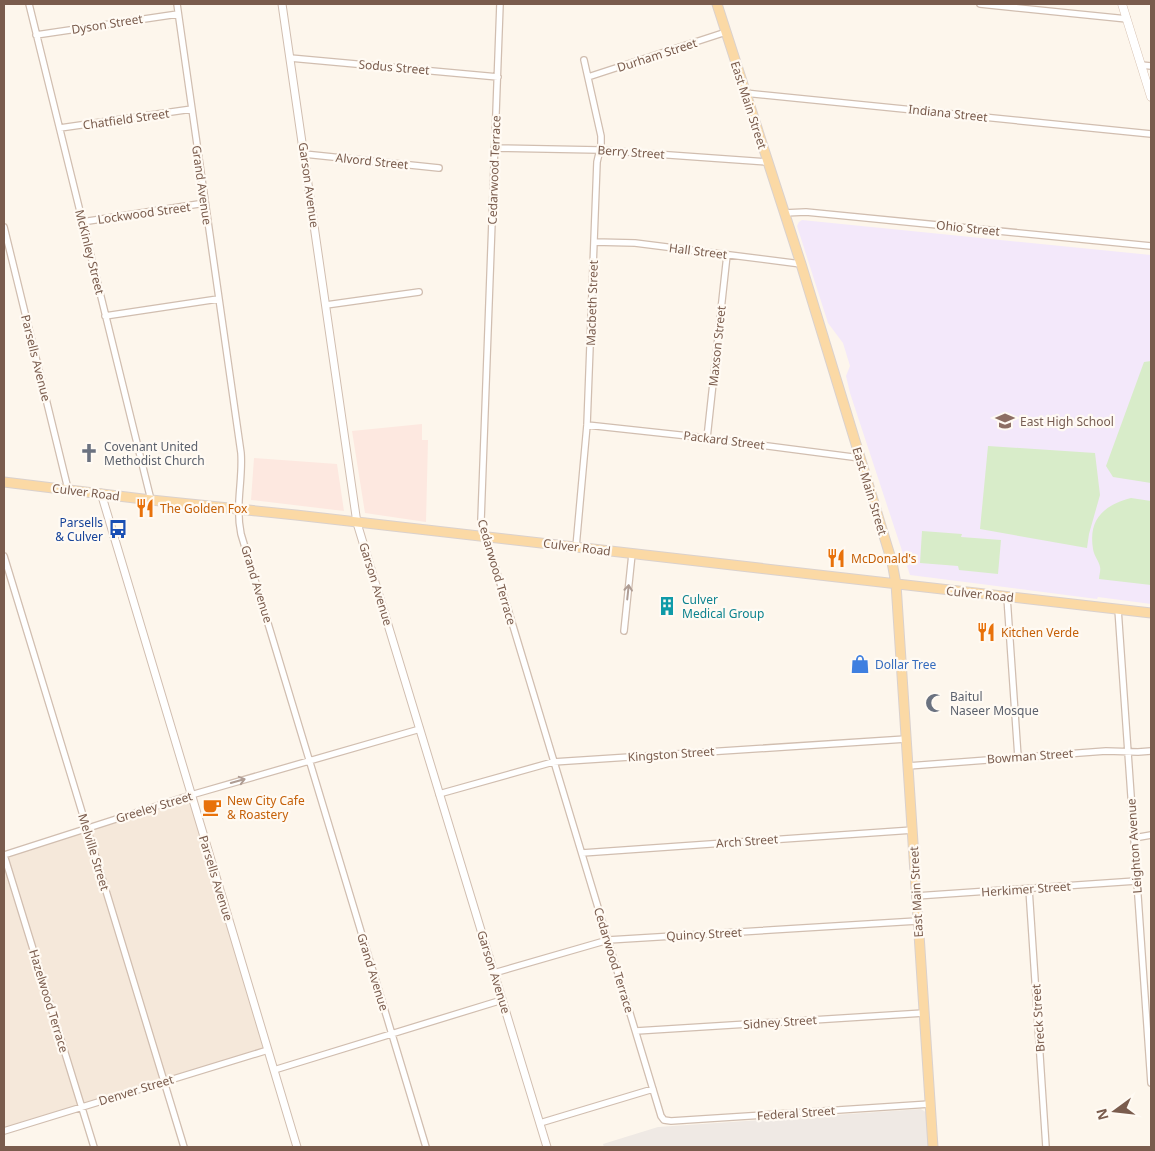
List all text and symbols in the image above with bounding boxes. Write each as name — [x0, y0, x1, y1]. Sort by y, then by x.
street label: Dyson Street — [70, 10, 145, 38]
street label: Durham Street — [615, 34, 700, 76]
street label: Sodus Street — [358, 55, 431, 79]
street label: East Main Street — [727, 59, 771, 152]
street label: Indiana Street — [908, 100, 989, 126]
street label: Chatfield Street — [82, 104, 171, 133]
street label: Cedarwood Terrace — [484, 115, 504, 225]
street label: Garson Avenue — [295, 141, 323, 229]
street label: Berry Street — [597, 141, 666, 163]
street label: Grand Avenue — [188, 144, 216, 226]
street label: Alvord Street — [335, 149, 410, 173]
street label: Lockwood Street — [96, 198, 192, 228]
street label: McKinley Street — [71, 208, 109, 297]
street label: Ohio Street — [935, 216, 1001, 240]
street label: Hall Street — [668, 239, 729, 263]
street label: Macbeth Street — [582, 259, 602, 346]
street label: Maxson Street — [704, 304, 730, 387]
street label: Parsells Avenue — [17, 313, 55, 403]
school or university icon: East High School — [994, 410, 1016, 432]
place label: East High School — [1020, 413, 1114, 430]
street label: Packard Street — [682, 427, 766, 453]
place label: Covenant United Methodist Church — [104, 438, 205, 469]
church icon: Covenant United Methodist Church — [78, 442, 100, 464]
street label: East Main Street — [849, 445, 892, 538]
street label: Culver Road — [51, 479, 121, 505]
restaurant icon: The Golden Fox — [134, 497, 156, 519]
place label: The Golden Fox — [160, 500, 248, 517]
place label: Parsells & Culver — [55, 514, 103, 545]
street label: Cedarwood Terrace — [474, 517, 520, 627]
bus stop icon: Parsells & Culver — [107, 518, 129, 540]
street label: Culver Road — [542, 534, 612, 560]
street label: Garson Avenue — [355, 540, 397, 628]
street label: Grand Avenue — [237, 543, 277, 625]
restaurant icon: McDonald's — [825, 547, 847, 569]
place label: McDonald's — [851, 550, 917, 567]
street label: Culver Road — [945, 582, 1015, 606]
one-way arrow — [623, 585, 633, 601]
place label: Culver Medical Group — [682, 591, 764, 622]
building icon: Culver Medical Group — [656, 595, 678, 617]
restaurant icon: Kitchen Verde — [975, 621, 997, 643]
place label: Kitchen Verde — [1001, 624, 1079, 641]
shop icon: Dollar Tree — [849, 653, 871, 675]
place label: Dollar Tree — [875, 656, 937, 673]
place label: Baitul Naseer Mosque — [950, 688, 1039, 719]
mosque icon: Baitul Naseer Mosque — [924, 692, 946, 714]
street label: Kingston Street — [627, 742, 716, 766]
street label: Bowman Street — [986, 744, 1074, 767]
one-way arrow — [230, 776, 246, 786]
street label: Greeley Street — [114, 787, 195, 827]
place label: New City Cafe & Roastery — [227, 792, 305, 823]
cafe icon: New City Cafe & Roastery — [201, 796, 223, 818]
street label: Leighton Avenue — [1122, 798, 1146, 894]
street label: Melville Street — [74, 811, 114, 893]
street label: Arch Street — [715, 830, 779, 852]
street label: Parsells Avenue — [195, 833, 237, 923]
street label: East Main Street — [905, 845, 927, 938]
street label: Herkimer Street — [981, 877, 1072, 901]
street label: Cedarwood Terrace — [590, 905, 638, 1015]
street label: Quincy Street — [666, 923, 743, 944]
street label: Garson Avenue — [473, 928, 515, 1016]
street label: Grand Avenue — [353, 931, 393, 1013]
street label: Hazelwood Terrace — [25, 947, 73, 1055]
street label: Breck Street — [1027, 983, 1049, 1053]
street label: Sidney Street — [743, 1011, 818, 1033]
street label: Denver Street — [97, 1070, 176, 1109]
north arrow — [1090, 1086, 1140, 1136]
street label: Federal Street — [756, 1102, 836, 1124]
text: N — [1091, 1107, 1113, 1122]

